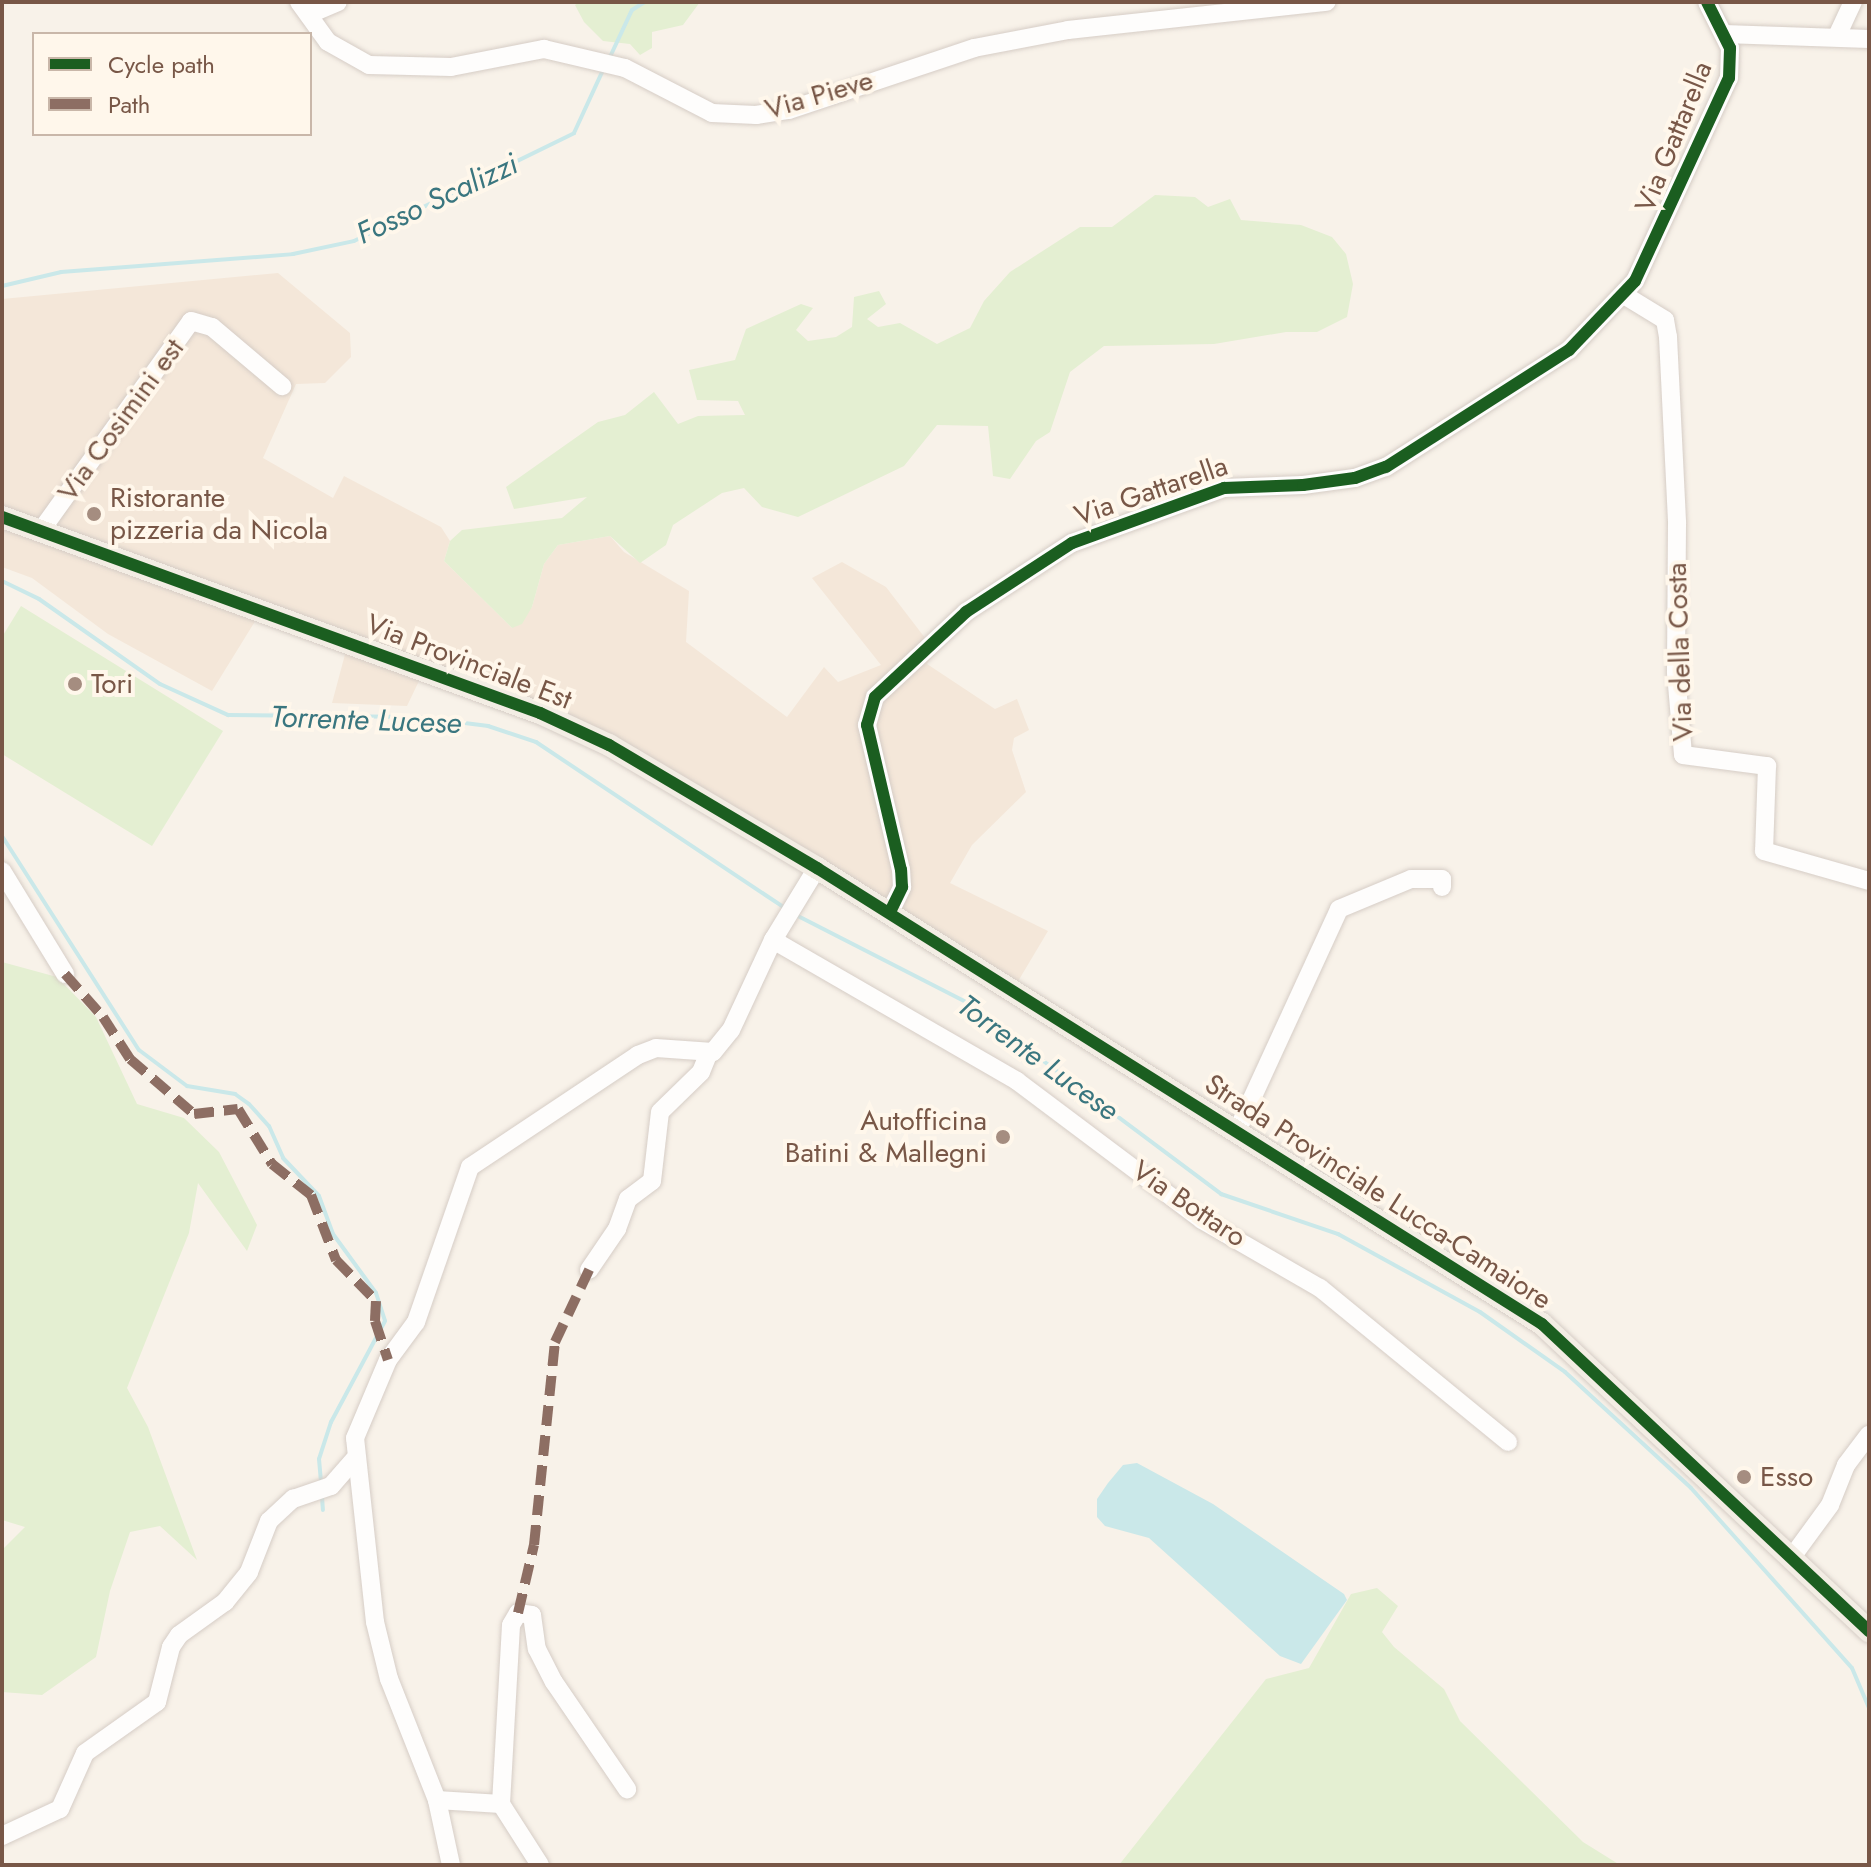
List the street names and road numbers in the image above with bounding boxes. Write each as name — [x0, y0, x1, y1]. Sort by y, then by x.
street label: Via Gattarella — [1629, 57, 1719, 217]
street label: Via Pieve — [761, 64, 877, 126]
street label: Via Cosimini est — [51, 332, 191, 508]
street label: Via Gattarella — [1070, 449, 1232, 533]
street label: Via della Costa — [1660, 562, 1700, 742]
street label: Via Provinciale Est — [361, 607, 577, 717]
street label: Strada Provinciale Lucca-Camaiore — [1198, 1067, 1558, 1317]
street label: Via Bottaro — [1126, 1154, 1252, 1254]

